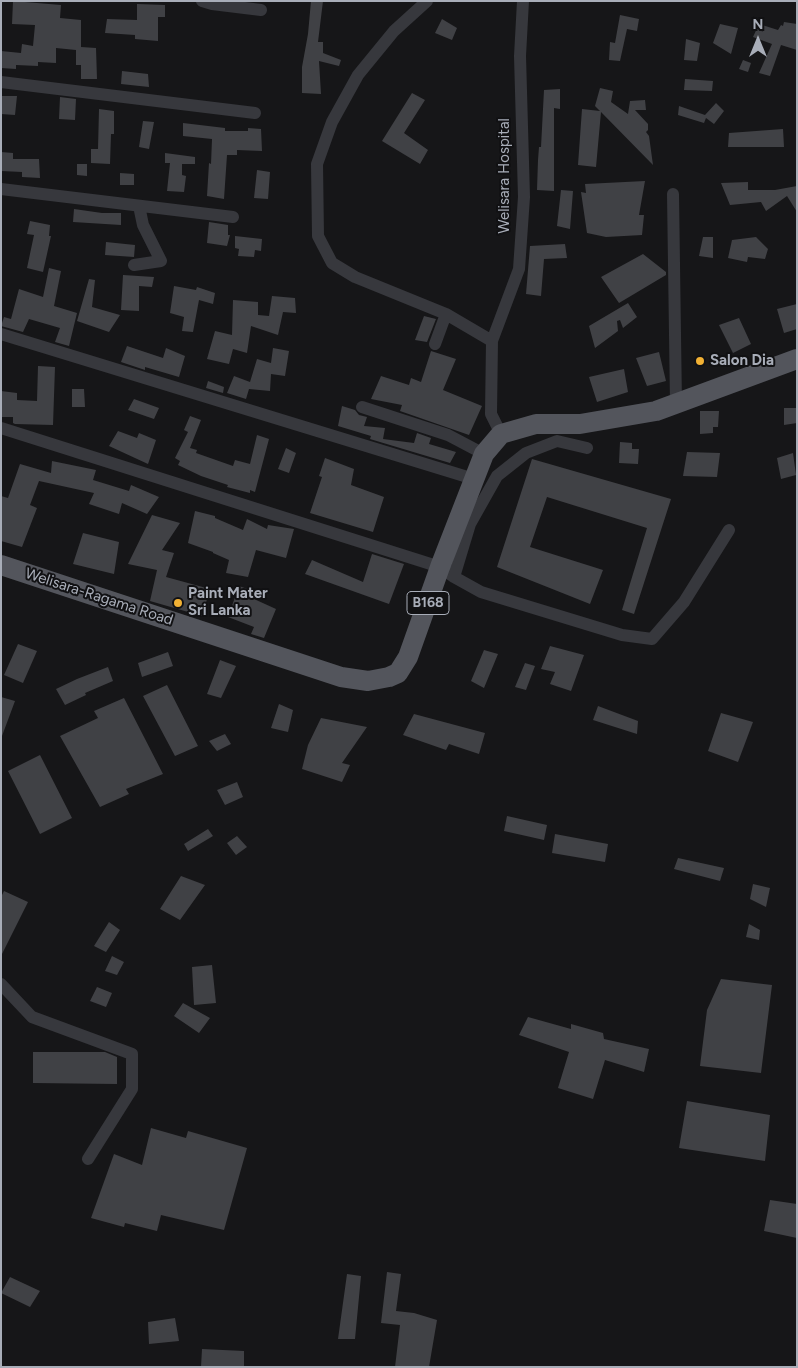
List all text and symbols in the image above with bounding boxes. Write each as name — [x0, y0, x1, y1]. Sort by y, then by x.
north arrow — [733, 15, 783, 65]
text: N — [753, 16, 763, 33]
street label: Welisara Hospital — [496, 118, 514, 234]
place label: Salon Dia — [710, 352, 774, 370]
marker: Salon Dia — [694, 355, 706, 367]
street label: Welisara-Ragama Road — [23, 565, 175, 629]
place label: Paint Mater Sri Lanka — [188, 585, 268, 620]
road number: B168 — [407, 592, 449, 614]
marker: Paint Mater Sri Lanka — [172, 597, 184, 609]

